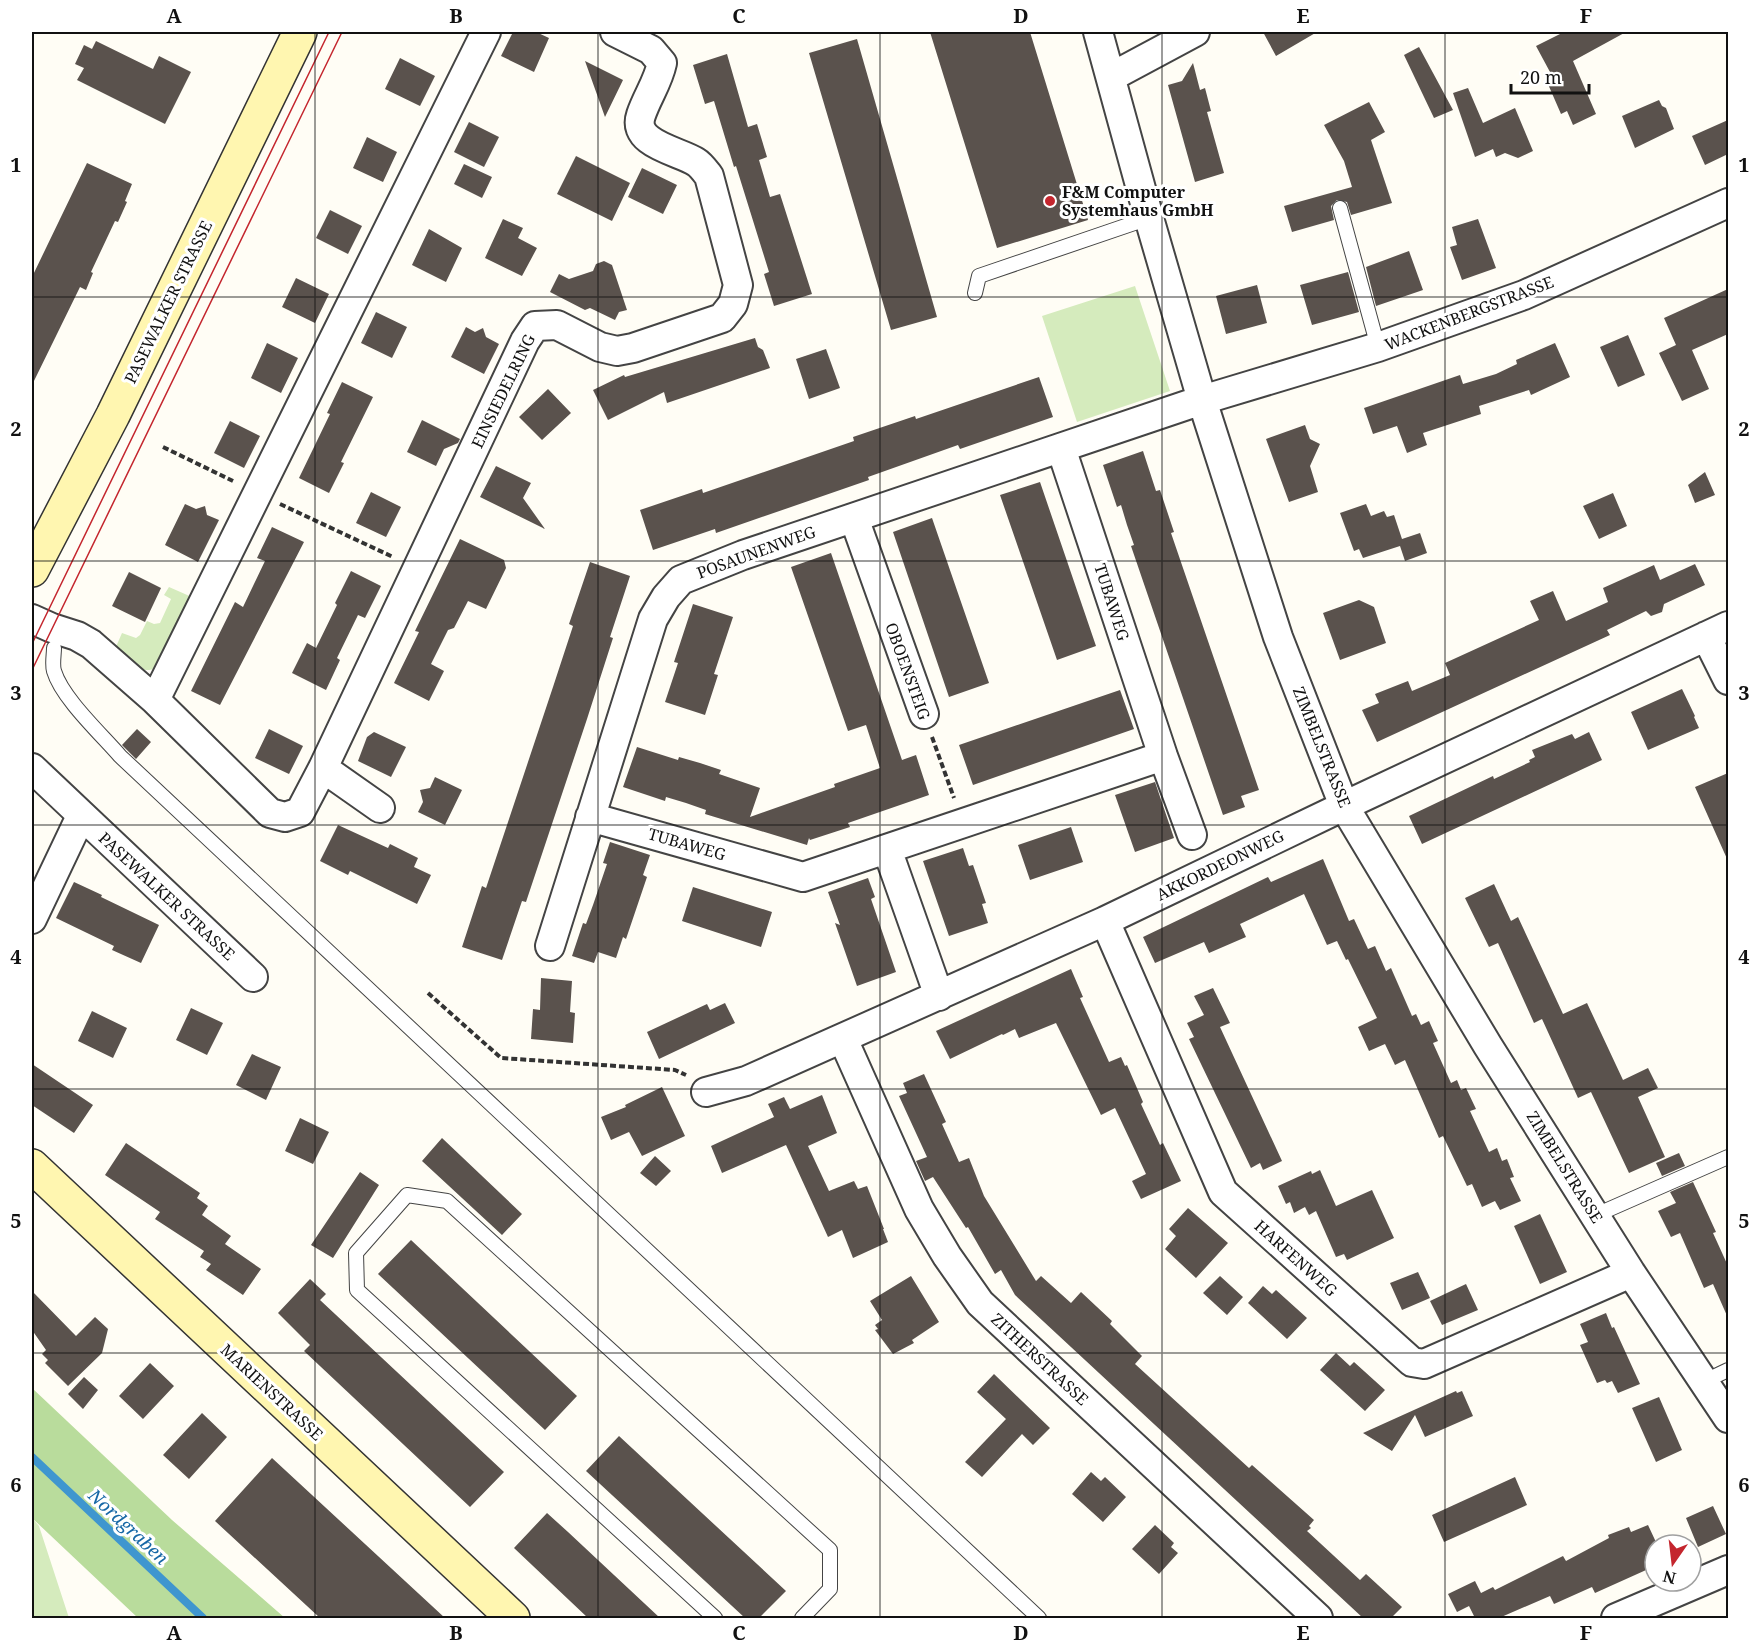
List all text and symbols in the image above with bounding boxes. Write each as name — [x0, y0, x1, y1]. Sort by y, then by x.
text: A — [166, 2, 182, 29]
text: B — [449, 2, 463, 29]
text: C — [732, 2, 746, 29]
text: D — [1013, 2, 1029, 29]
text: E — [1296, 2, 1310, 29]
text: F — [1580, 2, 1592, 29]
scale bar — [1511, 57, 1589, 95]
text: 20 m — [1520, 65, 1562, 89]
text: 1 — [10, 151, 22, 178]
text: 1 — [1738, 151, 1750, 178]
place label: F&M Computer Systemhaus GmbH — [1062, 181, 1214, 221]
marker: F&M Computer Systemhaus GmbH — [1043, 194, 1057, 208]
street label: PASEWALKER STRASSE — [119, 217, 217, 387]
street label: WACKENBERGSTRASSE — [1381, 271, 1557, 355]
street label: EINSIEDELRING — [466, 330, 540, 452]
text: 2 — [10, 415, 22, 442]
text: 2 — [1738, 415, 1750, 442]
street label: POSAUNENWEG — [694, 520, 819, 584]
street label: TUBAWEG — [1089, 561, 1135, 644]
street label: OBOENSTEIG — [880, 619, 936, 723]
text: 3 — [10, 679, 22, 706]
text: 3 — [1738, 679, 1750, 706]
street label: ZIMBELSTRASSE — [1288, 683, 1356, 811]
street label: TUBAWEG — [646, 822, 729, 866]
street label: AKKORDEONWEG — [1152, 824, 1288, 905]
street label: PASEWALKER STRASSE — [94, 827, 240, 965]
text: 4 — [10, 943, 22, 970]
text: 4 — [1738, 943, 1750, 970]
street label: ZIMBELSTRASSE — [1522, 1107, 1608, 1227]
text: 5 — [10, 1207, 22, 1234]
text: 5 — [1738, 1207, 1750, 1234]
street label: HARFENWEG — [1250, 1215, 1343, 1301]
street label: ZITHERSTRASSE — [987, 1308, 1093, 1410]
street label: MARIENSTRASSE — [216, 1339, 328, 1445]
text: 6 — [10, 1471, 22, 1498]
text: 6 — [1738, 1471, 1750, 1498]
water label: Nordgraben — [83, 1482, 174, 1570]
north arrow — [1643, 1533, 1703, 1593]
text: N — [1660, 1565, 1678, 1590]
text: A — [166, 1619, 182, 1646]
text: B — [449, 1619, 463, 1646]
text: C — [732, 1619, 746, 1646]
text: D — [1013, 1619, 1029, 1646]
text: E — [1296, 1619, 1310, 1646]
text: F — [1580, 1619, 1592, 1646]

